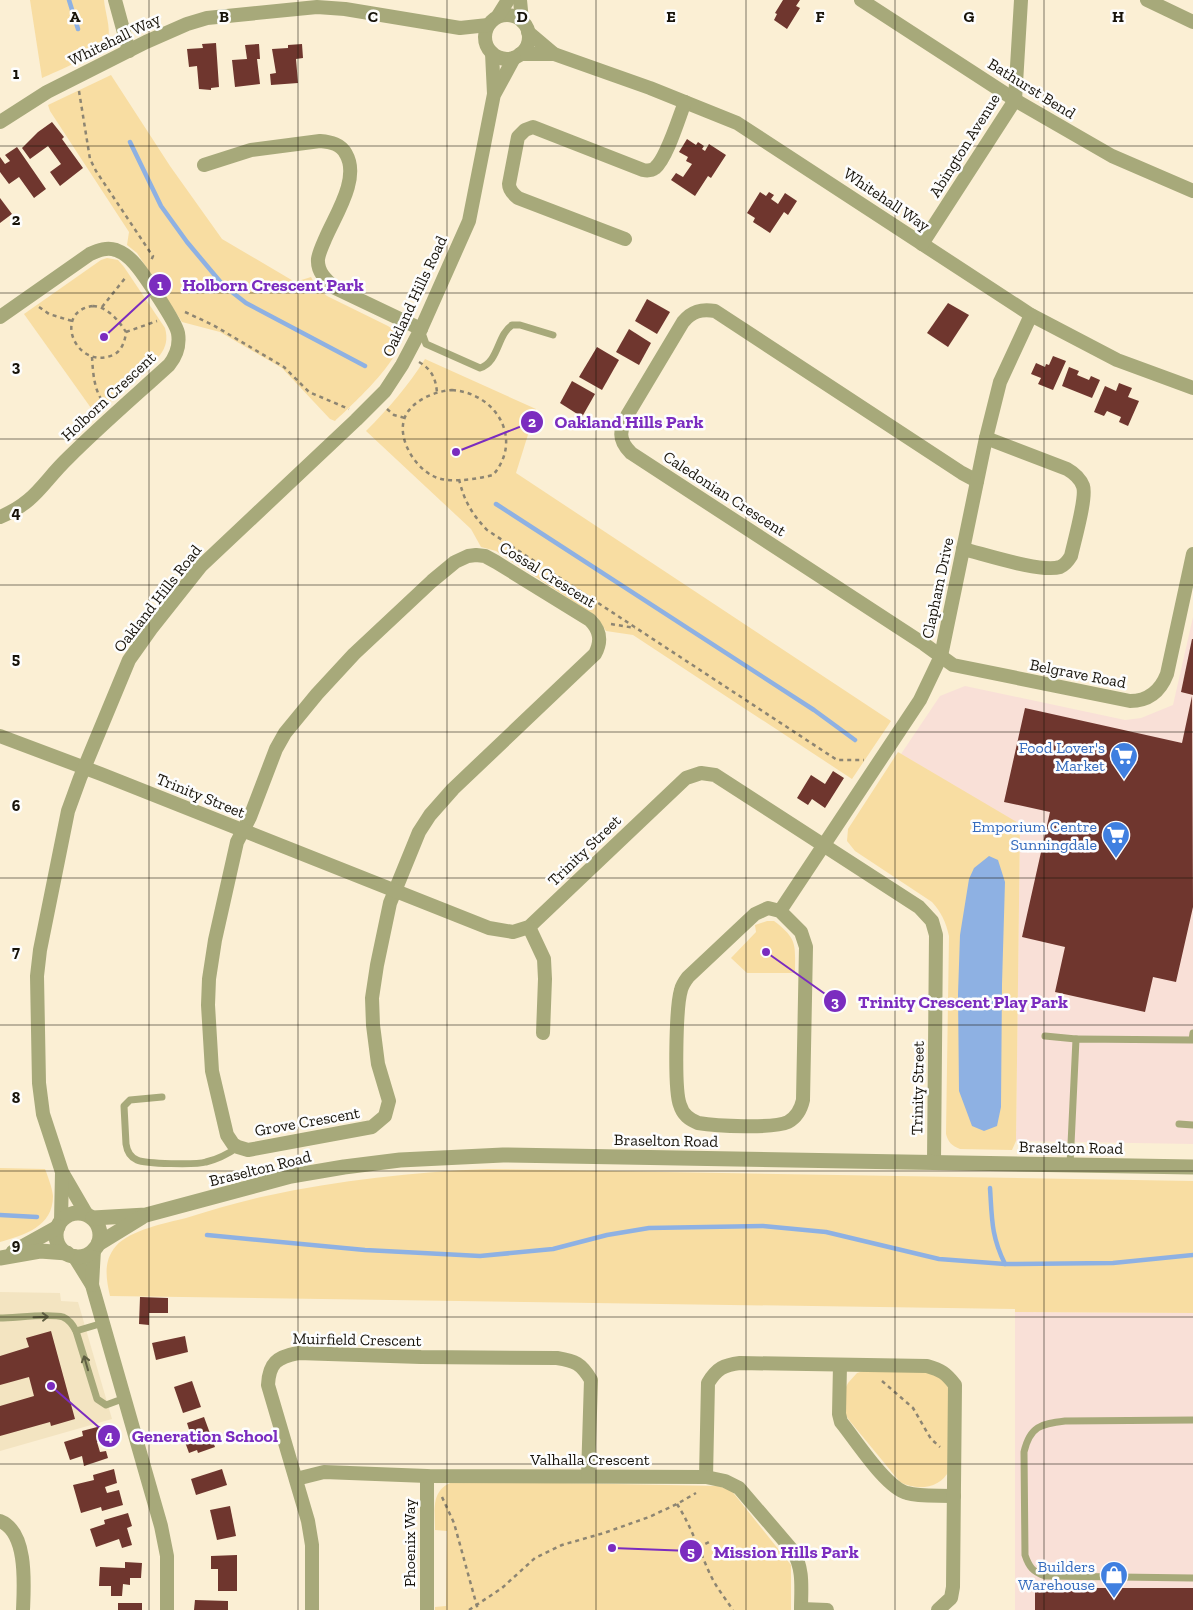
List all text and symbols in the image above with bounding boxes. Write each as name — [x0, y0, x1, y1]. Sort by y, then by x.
text: A — [70, 7, 81, 26]
text: B — [219, 7, 229, 26]
text: C — [368, 7, 378, 26]
text: D — [516, 7, 528, 26]
text: E — [666, 7, 676, 26]
text: F — [815, 7, 825, 26]
text: G — [964, 7, 975, 26]
text: H — [1112, 7, 1124, 26]
street label: Whitehall Way — [65, 9, 164, 70]
street label: Bathurst Bend — [984, 54, 1079, 123]
text: 1 — [13, 64, 20, 83]
street label: Abington Avenue — [925, 90, 1004, 201]
street label: Whitehall Way — [840, 164, 934, 236]
text: 2 — [12, 210, 21, 229]
street label: Oakland Hills Road — [378, 232, 451, 360]
callout: Holborn Crescent Park — [147, 268, 374, 301]
text: Holborn Crescent Park — [182, 274, 364, 296]
text: 1 — [157, 276, 163, 294]
street label: Holborn Crescent — [57, 348, 159, 445]
text: 3 — [12, 357, 21, 376]
callout: Oakland Hills Park — [519, 405, 713, 438]
text: Oakland Hills Park — [555, 411, 703, 433]
text: 2 — [528, 413, 536, 431]
street label: Caledonian Crescent — [660, 447, 790, 540]
text: 4 — [11, 503, 21, 522]
street label: Clapham Drive — [917, 536, 957, 640]
street label: Cossal Crescent — [496, 537, 599, 612]
street label: Oakland Hills Road — [109, 541, 205, 656]
text: 5 — [12, 649, 20, 668]
street label: Belgrave Road — [1028, 655, 1128, 692]
place label: Food Lover's Market — [1019, 738, 1105, 775]
supermarket icon: Food Lover's Market — [1109, 741, 1139, 780]
street label: Trinity Street — [154, 769, 248, 822]
text: 6 — [12, 796, 21, 815]
street label: Trinity Street — [544, 811, 625, 890]
place label: Emporium Centre Sunningdale — [972, 817, 1097, 854]
supermarket icon: Emporium Centre Sunningdale — [1101, 820, 1131, 859]
text: 7 — [12, 942, 20, 961]
callout: Trinity Crescent Play Park — [823, 985, 1079, 1018]
text: Trinity Crescent Play Park — [858, 991, 1068, 1013]
text: 3 — [831, 993, 839, 1011]
street label: Trinity Street — [907, 1041, 928, 1135]
text: 8 — [12, 1088, 21, 1107]
street label: Grove Crescent — [253, 1103, 361, 1140]
street label: Braselton Road — [614, 1130, 718, 1151]
street label: Braselton Road — [1019, 1137, 1123, 1158]
street label: Braselton Road — [207, 1147, 313, 1190]
text: 9 — [12, 1235, 21, 1254]
one-way arrow — [33, 1312, 49, 1321]
street label: Muirfield Crescent — [292, 1329, 422, 1350]
one-way arrow — [80, 1355, 90, 1371]
callout: Generation School — [97, 1419, 288, 1452]
text: Generation School — [132, 1425, 278, 1447]
text: 4 — [105, 1427, 114, 1445]
street label: Valhalla Crescent — [529, 1450, 650, 1469]
street label: Phoenix Way — [400, 1498, 419, 1587]
callout: Mission Hills Park — [678, 1535, 869, 1568]
text: Mission Hills Park — [713, 1541, 859, 1563]
text: 5 — [687, 1543, 695, 1561]
place label: Builders Warehouse — [1018, 1557, 1095, 1594]
shop icon: Builders Warehouse — [1099, 1560, 1129, 1599]

